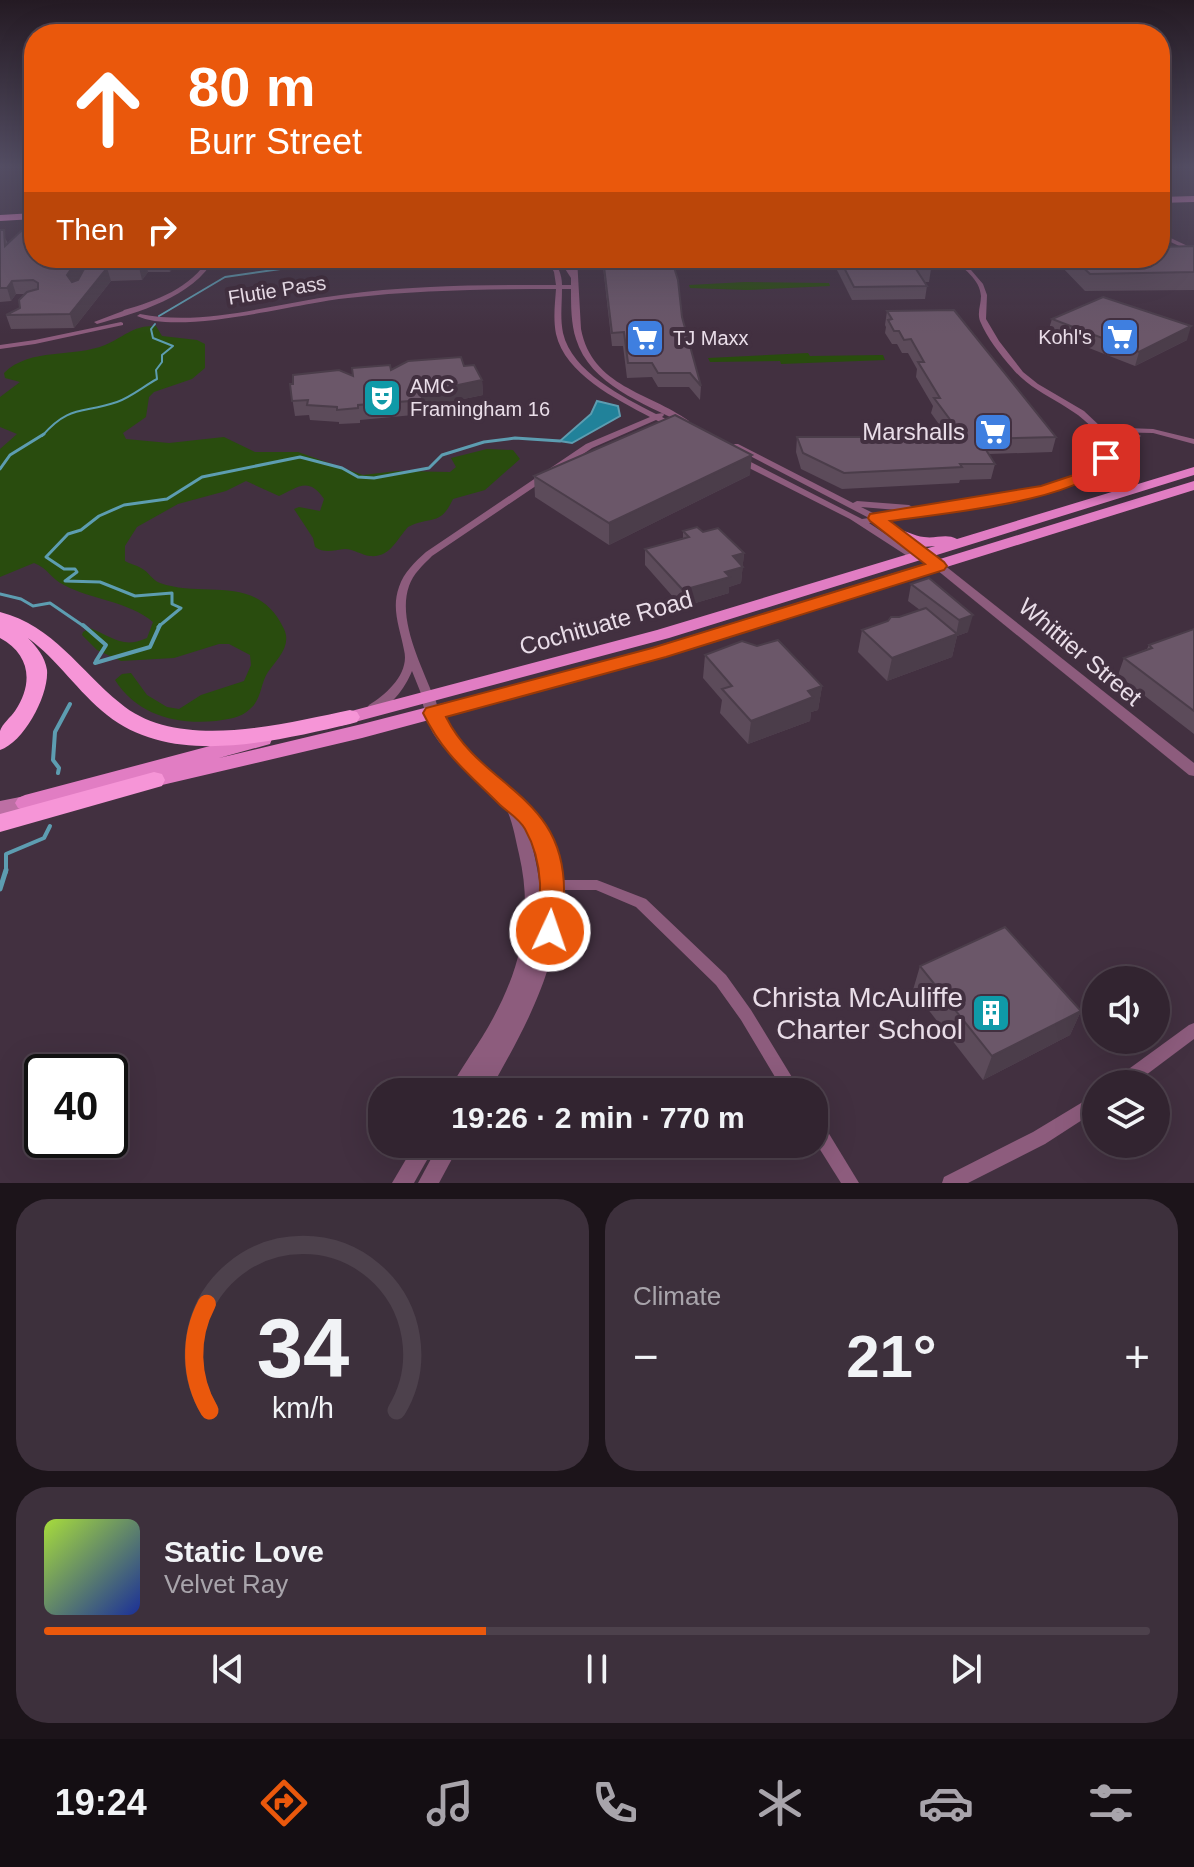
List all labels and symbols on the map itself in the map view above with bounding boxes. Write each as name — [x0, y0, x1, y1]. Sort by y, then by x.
street label: Flutie Pass — [226, 271, 328, 309]
supermarket icon: Kohl's — [1099, 316, 1141, 358]
supermarket icon: TJ Maxx — [624, 317, 666, 359]
place label: Kohl's — [1038, 326, 1092, 348]
place label: TJ Maxx — [673, 327, 749, 349]
place label: AMC Framingham 16 — [410, 375, 550, 420]
theatre icon: AMC Framingham 16 — [361, 377, 403, 419]
supermarket icon: Marshalls — [972, 411, 1014, 453]
place label: Marshalls — [862, 418, 965, 445]
pin — [1072, 424, 1140, 492]
street label: Cochituate Road — [516, 585, 696, 660]
street label: Whittier Street — [1013, 592, 1147, 711]
position arrow — [508, 889, 592, 973]
place label: Christa McAuliffe Charter School — [752, 982, 963, 1045]
building icon: Christa McAuliffe Charter School — [970, 992, 1012, 1034]
speed limit sign: 40 — [24, 1054, 128, 1158]

